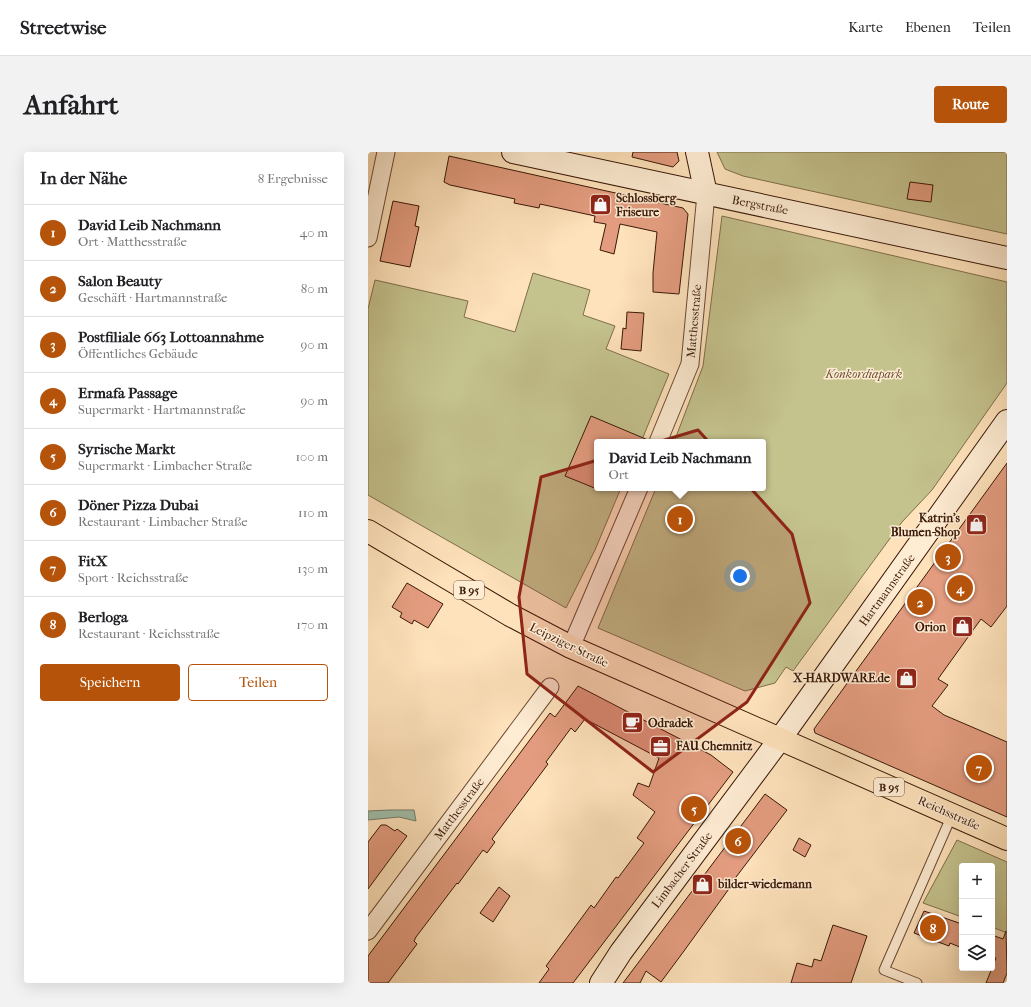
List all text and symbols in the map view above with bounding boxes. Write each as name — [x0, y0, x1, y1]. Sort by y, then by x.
text: Streetwise — [20, 17, 106, 39]
text: Karte — [848, 19, 883, 36]
text: Ebenen — [905, 19, 951, 36]
text: Teilen — [973, 19, 1011, 36]
button: Route — [934, 86, 1007, 123]
text: Anfahrt — [24, 88, 118, 121]
text: In der Nähe — [40, 168, 127, 188]
text: 8 Ergebnisse — [258, 171, 328, 186]
place label: Schlossberg Friseure — [615, 191, 677, 219]
shop icon: Schlossberg Friseure — [587, 192, 613, 218]
street label: Bergstraße — [731, 193, 789, 217]
text: David Leib Nachmann — [78, 216, 221, 234]
text: 1 — [51, 225, 55, 240]
text: 40 m — [300, 225, 328, 240]
text: Ort · Matthesstraße — [78, 234, 187, 249]
text: Salon Beauty — [78, 272, 162, 290]
text: 2 — [50, 281, 56, 296]
text: 80 m — [301, 281, 328, 296]
street label: Matthesstraße — [684, 283, 704, 358]
text: Geschäft · Hartmannstraße — [78, 290, 228, 305]
text: Postfiliale 663 Lottoannahme — [78, 328, 264, 346]
text: 3 — [50, 337, 56, 352]
text: 90 m — [300, 337, 328, 352]
text: Öffentliches Gebäude — [78, 346, 198, 361]
park label: Konkordiapark — [825, 367, 902, 381]
text: Ermafa Passage — [78, 384, 177, 402]
text: 4 — [49, 393, 57, 408]
text: 90 m — [300, 393, 328, 408]
text: Supermarkt · Hartmannstraße — [78, 402, 246, 417]
popup — [594, 439, 766, 491]
text: Syrische Markt — [78, 440, 175, 458]
text: 5 — [50, 449, 56, 464]
text: 100 m — [295, 449, 328, 464]
text: David Leib Nachmann — [608, 449, 752, 467]
text: Supermarkt · Limbacher Straße — [78, 458, 252, 473]
text: Ort — [608, 467, 629, 482]
text: Döner Pizza Dubai — [78, 496, 199, 514]
pin: 1 — [667, 504, 693, 534]
text: 6 — [49, 505, 57, 520]
text: 110 m — [298, 505, 328, 520]
place label: Katrin's Blumen-Shop — [891, 511, 961, 540]
shop icon: Katrin's Blumen-Shop — [963, 512, 989, 538]
text: Restaurant · Limbacher Straße — [78, 514, 248, 529]
pin: 3 — [935, 542, 961, 572]
street label: Hartmannstraße — [856, 551, 918, 629]
text: FitX — [78, 552, 107, 570]
text: 7 — [50, 561, 56, 576]
text: 130 m — [297, 561, 328, 576]
your location — [730, 566, 750, 586]
text: Sport · Reichsstraße — [78, 570, 188, 585]
pin: 4 — [947, 573, 973, 603]
road number: B 95 — [454, 581, 484, 599]
pin: 2 — [907, 587, 933, 617]
text: Berloga — [78, 608, 128, 626]
shop icon: Orion — [949, 614, 975, 640]
text: 8 — [50, 617, 56, 632]
text: 170 m — [296, 617, 328, 632]
street label: Leipziger Straße — [527, 620, 611, 670]
place label: Orion — [915, 620, 947, 634]
text: Restaurant · Reichsstraße — [78, 626, 220, 641]
button: Speichern — [40, 664, 180, 701]
button: Teilen — [188, 664, 328, 701]
shop icon: X-HARDWARE.de — [893, 665, 919, 691]
place label: X-HARDWARE.de — [792, 671, 890, 685]
cafe icon: Odradek — [620, 710, 646, 736]
place label: Odradek — [648, 716, 694, 730]
office icon: FAU Chemnitz — [648, 733, 674, 759]
place label: FAU Chemnitz — [675, 739, 753, 753]
pin: 7 — [966, 753, 992, 783]
street label: Matthesstraße — [431, 775, 487, 843]
road number: B 95 — [874, 778, 904, 796]
street label: Reichsstraße — [916, 793, 982, 833]
pin: 5 — [681, 794, 707, 824]
pin: 6 — [725, 826, 751, 856]
street label: Limbacher Straße — [649, 829, 715, 911]
map controls — [959, 863, 995, 971]
button: + — [959, 863, 995, 899]
shop icon: bilder-wiedemann — [689, 871, 715, 897]
place label: bilder-wiedemann — [717, 877, 813, 891]
button: − — [959, 899, 995, 935]
pin: 8 — [920, 913, 946, 943]
button: layers — [959, 935, 995, 971]

